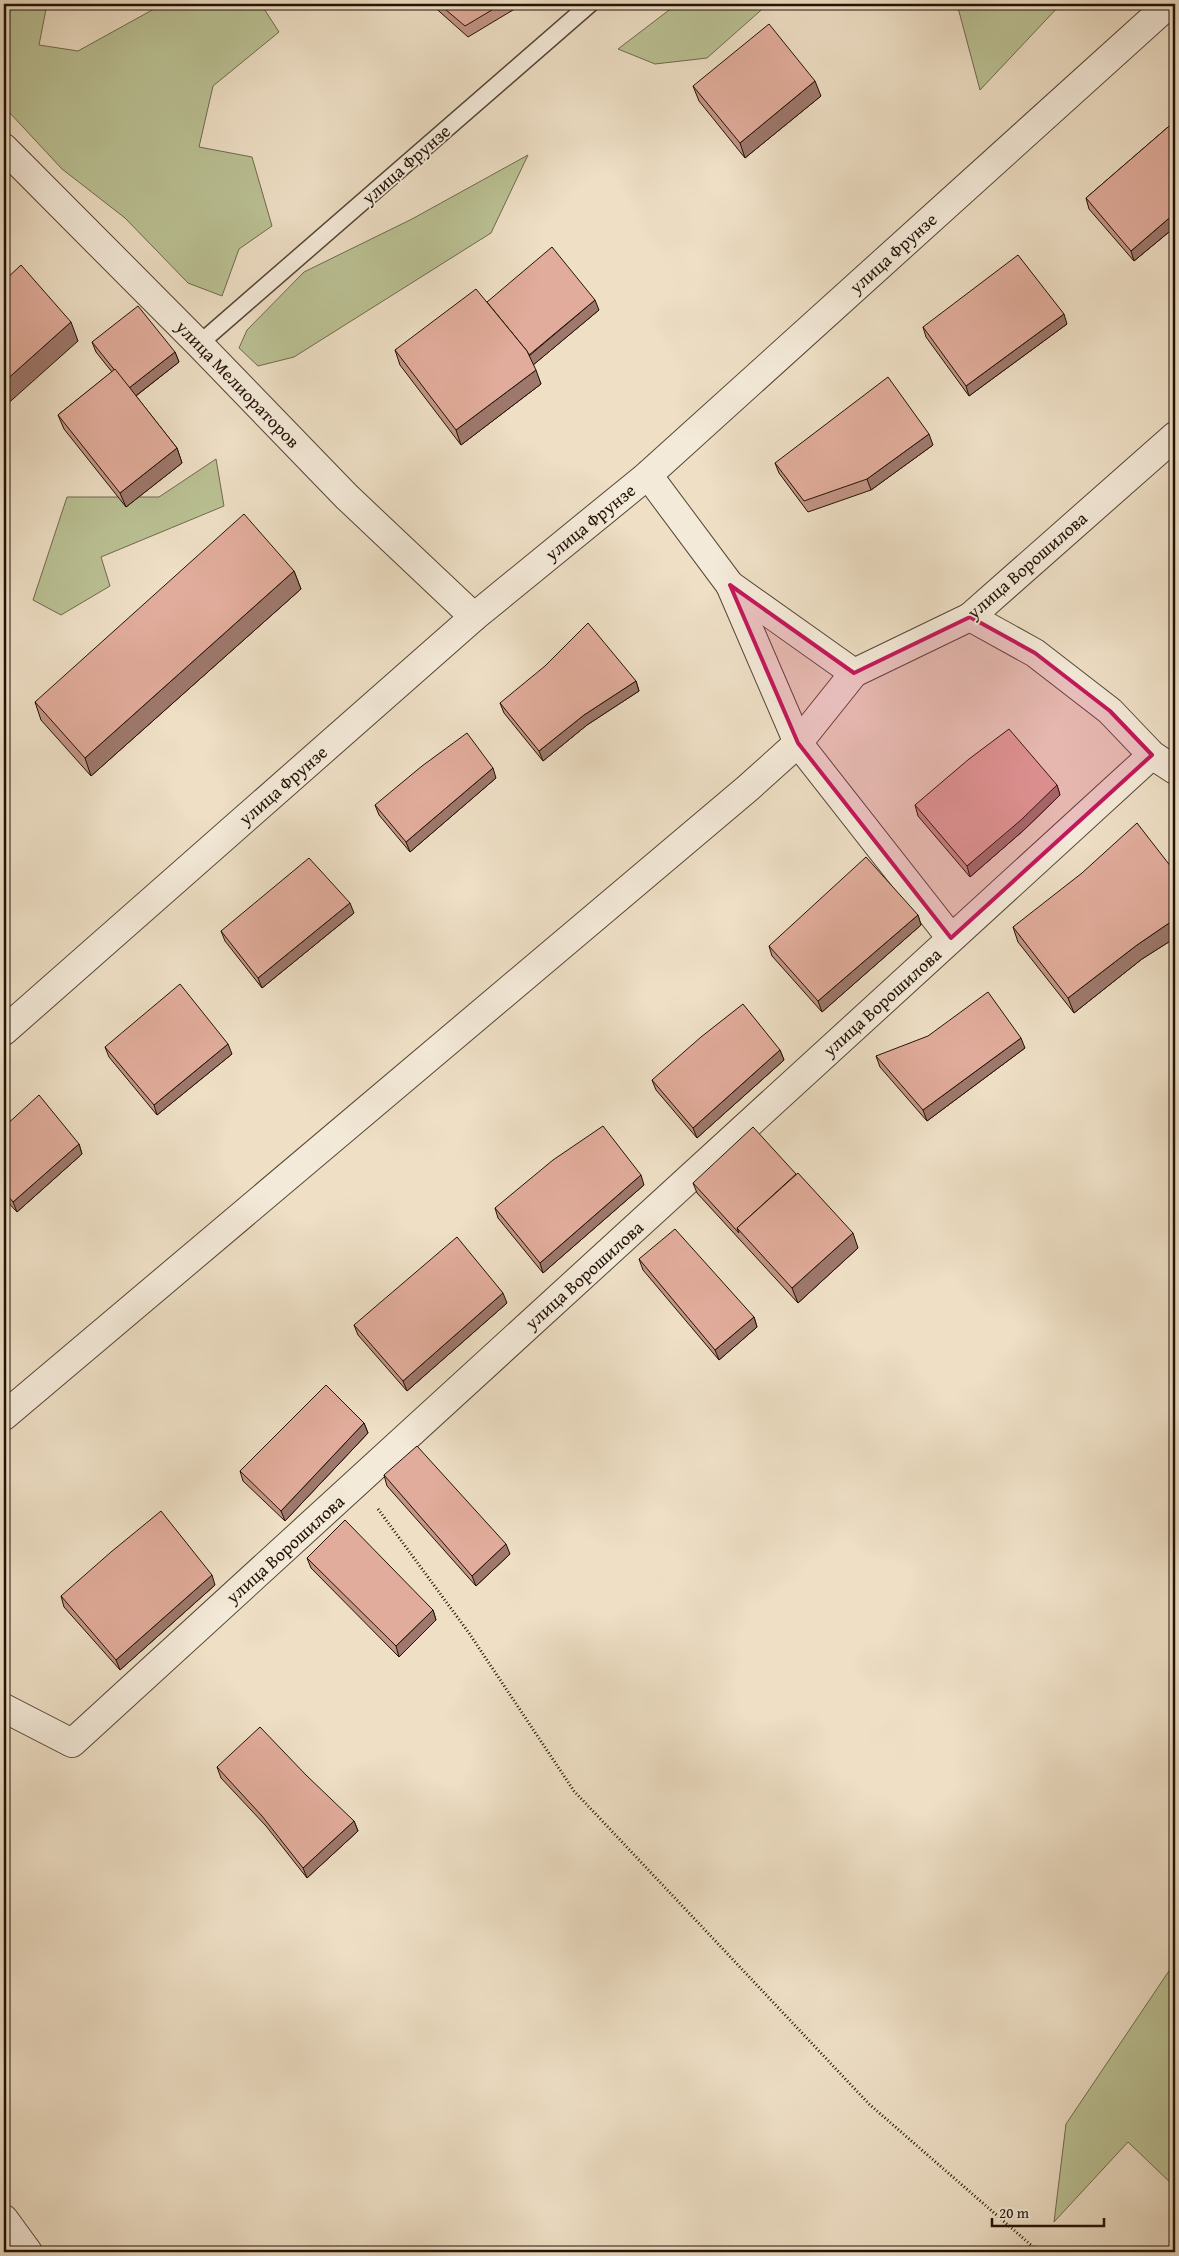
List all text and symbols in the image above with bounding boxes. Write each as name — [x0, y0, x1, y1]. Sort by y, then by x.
street label: улица Фрунзе — [355, 118, 456, 211]
street label: улица Фрунзе — [842, 206, 943, 300]
street label: улица Мелиораторов — [169, 313, 306, 454]
street label: улица Фрунзе — [538, 477, 641, 568]
street label: улица Ворошилова — [960, 505, 1093, 626]
street label: улица Фрунзе — [232, 739, 333, 832]
street label: улица Ворошилова — [816, 941, 948, 1063]
street label: улица Ворошилова — [518, 1214, 650, 1336]
street label: улица Ворошилова — [219, 1488, 351, 1610]
scale bar — [992, 2196, 1104, 2228]
text: 20 m — [999, 2202, 1030, 2223]

